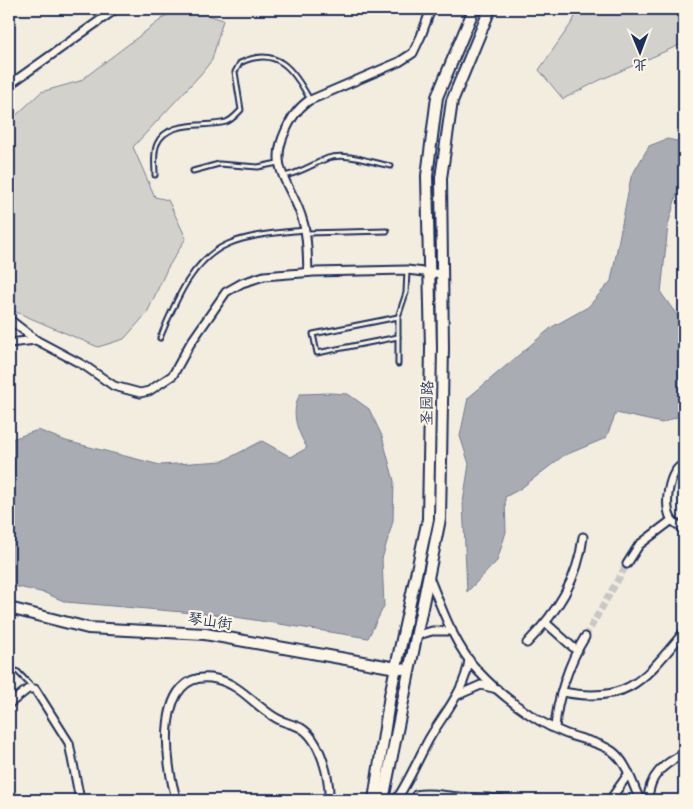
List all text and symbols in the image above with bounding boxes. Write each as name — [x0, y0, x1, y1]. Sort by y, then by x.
north arrow — [616, 28, 666, 78]
text: 北 — [633, 54, 647, 74]
street label: 圣园路 — [417, 380, 438, 426]
street label: 琴山街 — [186, 608, 234, 635]

